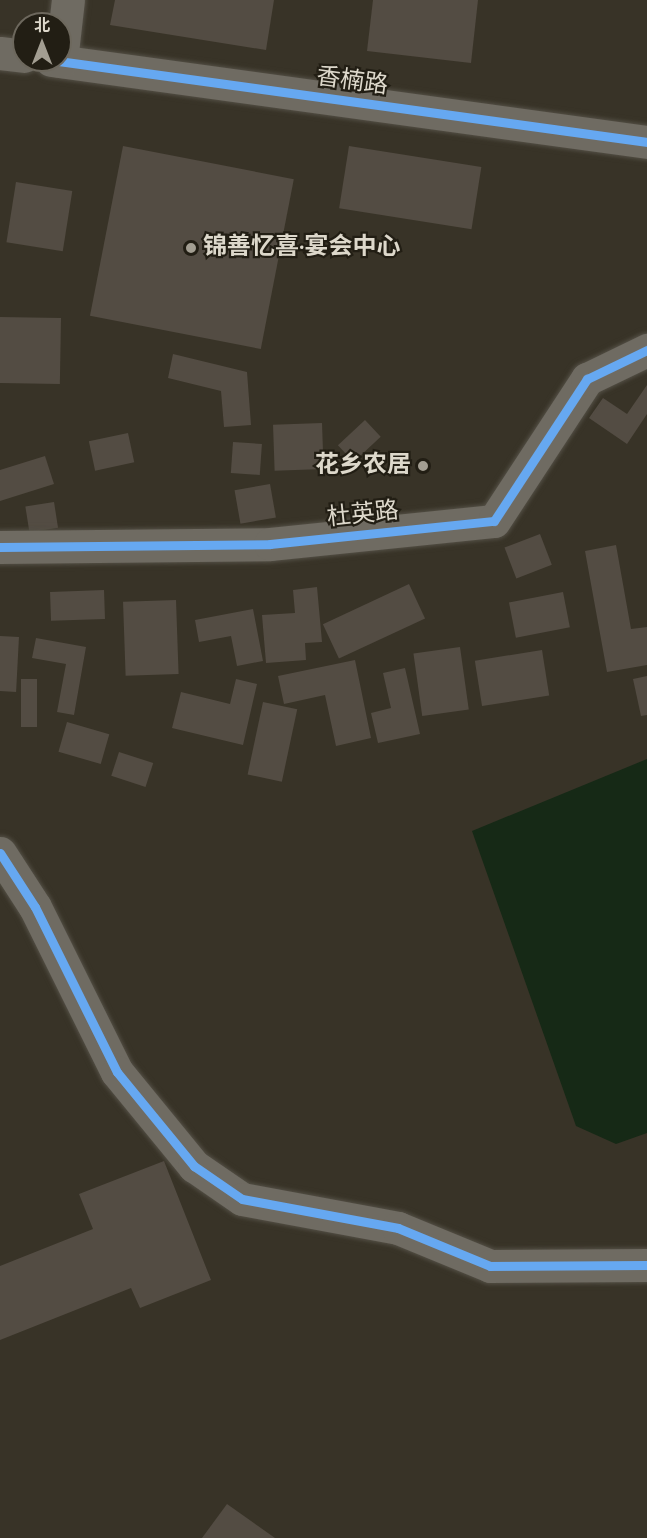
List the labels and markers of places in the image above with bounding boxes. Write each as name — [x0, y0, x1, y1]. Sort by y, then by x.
place label: 锦善忆喜·宴会中心 — [203, 234, 400, 262]
marker: 锦善忆喜·宴会中心 — [184, 241, 198, 255]
place label: 花乡农居 — [315, 452, 411, 480]
marker: 花乡农居 — [416, 459, 430, 473]

